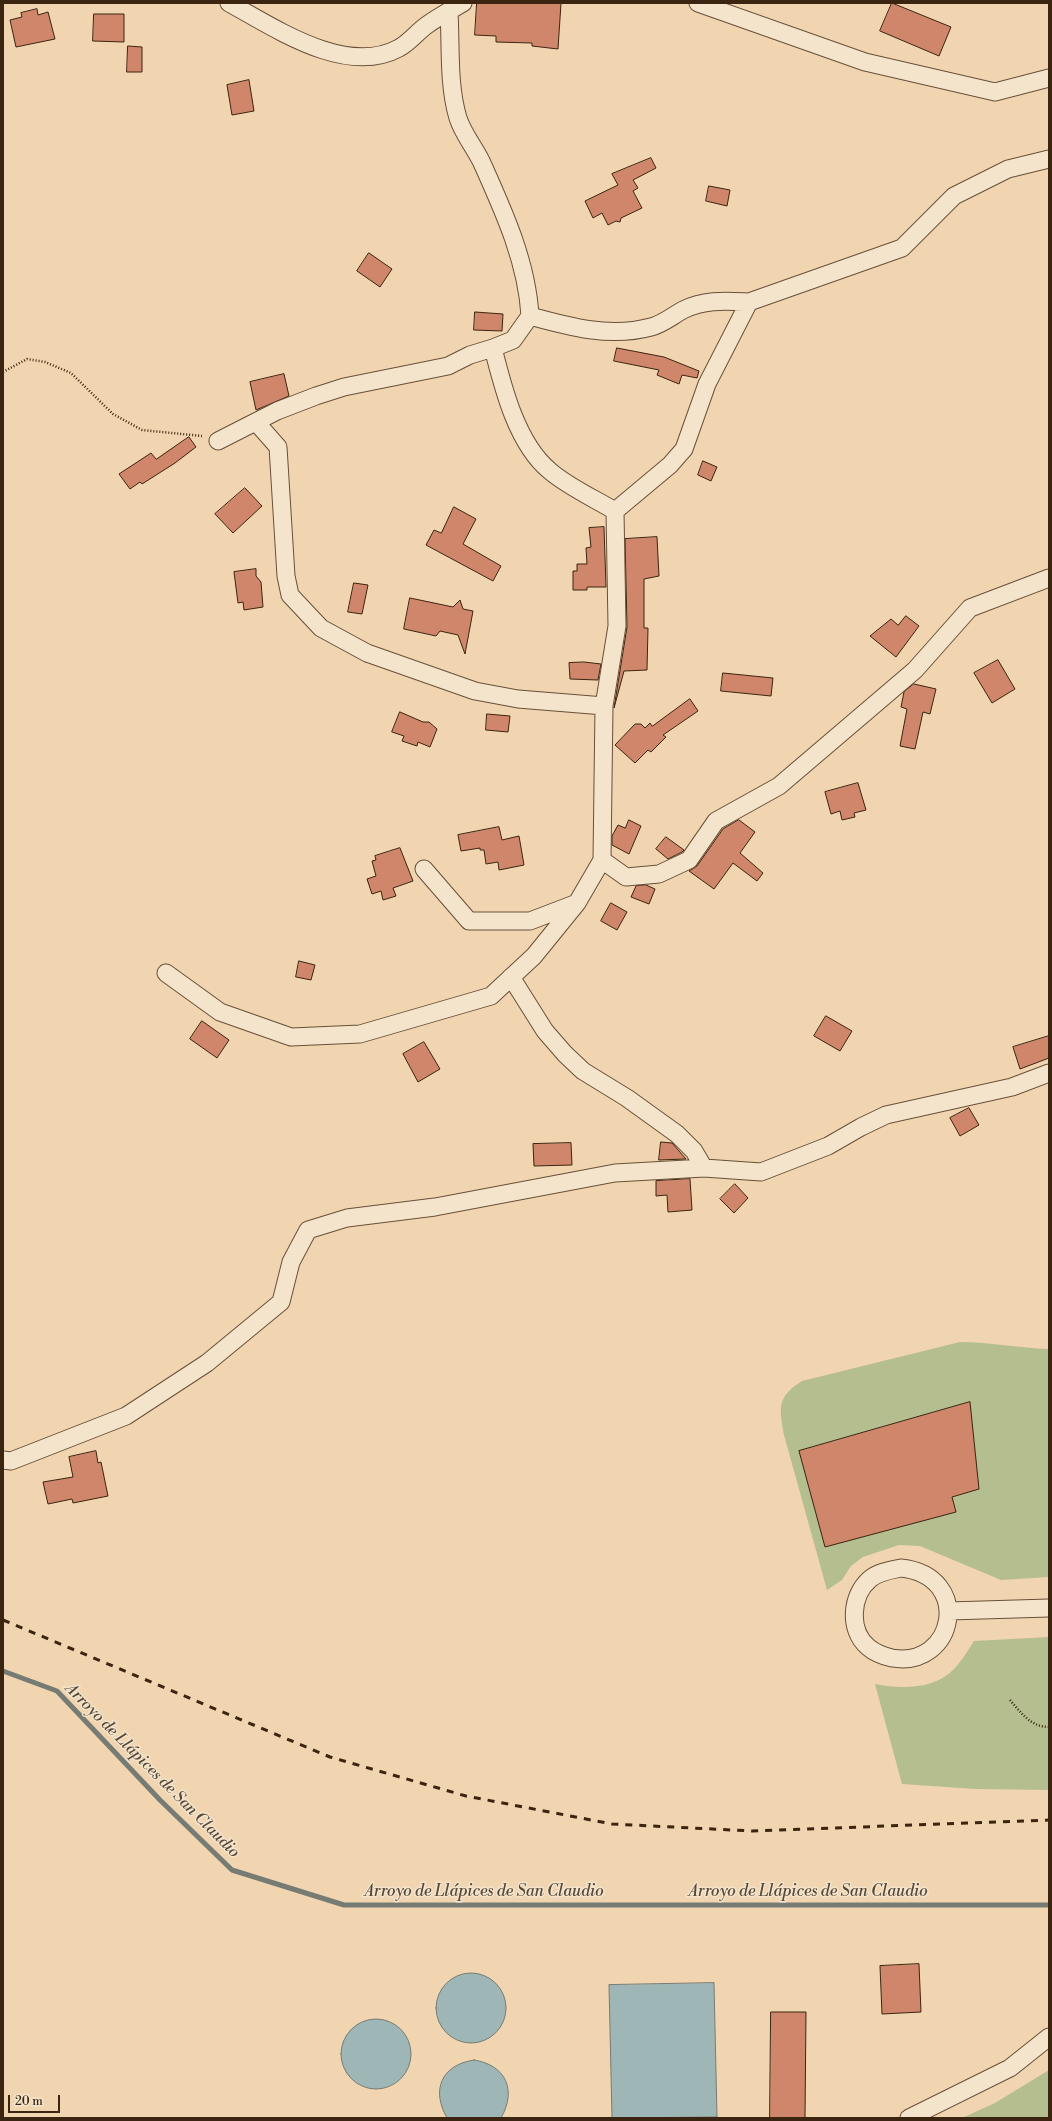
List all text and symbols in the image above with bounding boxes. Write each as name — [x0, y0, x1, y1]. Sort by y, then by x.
water label: Arroyo de Llápices de San Claudio — [61, 1680, 243, 1862]
water label: Arroyo de Llápices de San Claudio — [364, 1882, 604, 1902]
water label: Arroyo de Llápices de San Claudio — [688, 1882, 928, 1902]
scale bar — [10, 2087, 62, 2113]
text: 20 m — [15, 2094, 43, 2109]

